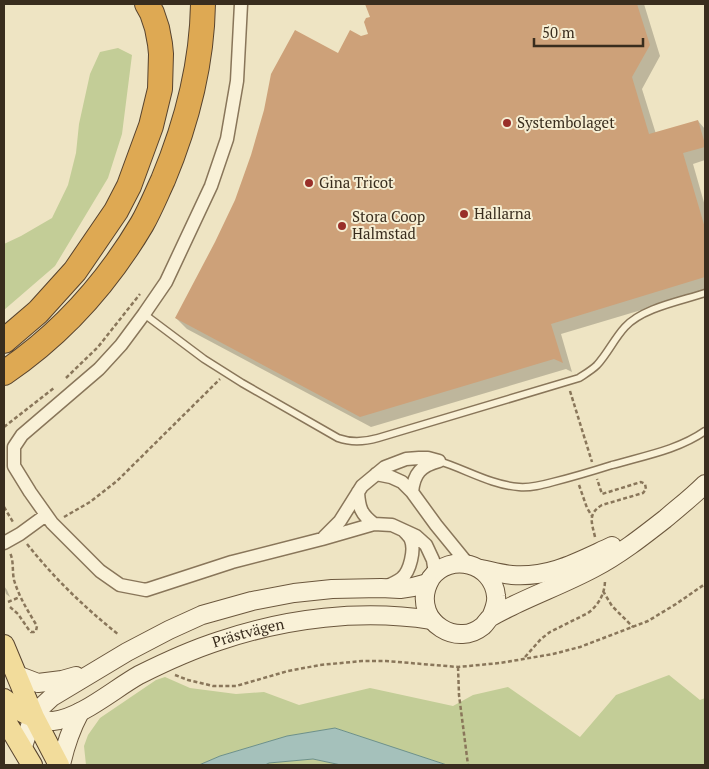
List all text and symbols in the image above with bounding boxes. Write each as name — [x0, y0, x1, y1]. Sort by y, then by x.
scale bar — [534, 15, 643, 47]
text: 50 m — [542, 22, 575, 42]
place label: Systembolaget — [517, 112, 615, 132]
marker: Systembolaget — [501, 117, 513, 129]
place label: Gina Tricot — [319, 172, 394, 192]
marker: Gina Tricot — [303, 177, 315, 189]
place label: Hallarna — [474, 203, 532, 223]
place label: Stora Coop Halmstad — [352, 206, 425, 243]
marker: Hallarna — [458, 208, 470, 220]
marker: Stora Coop Halmstad — [336, 220, 348, 232]
street label: Prästvägen — [209, 613, 286, 652]

